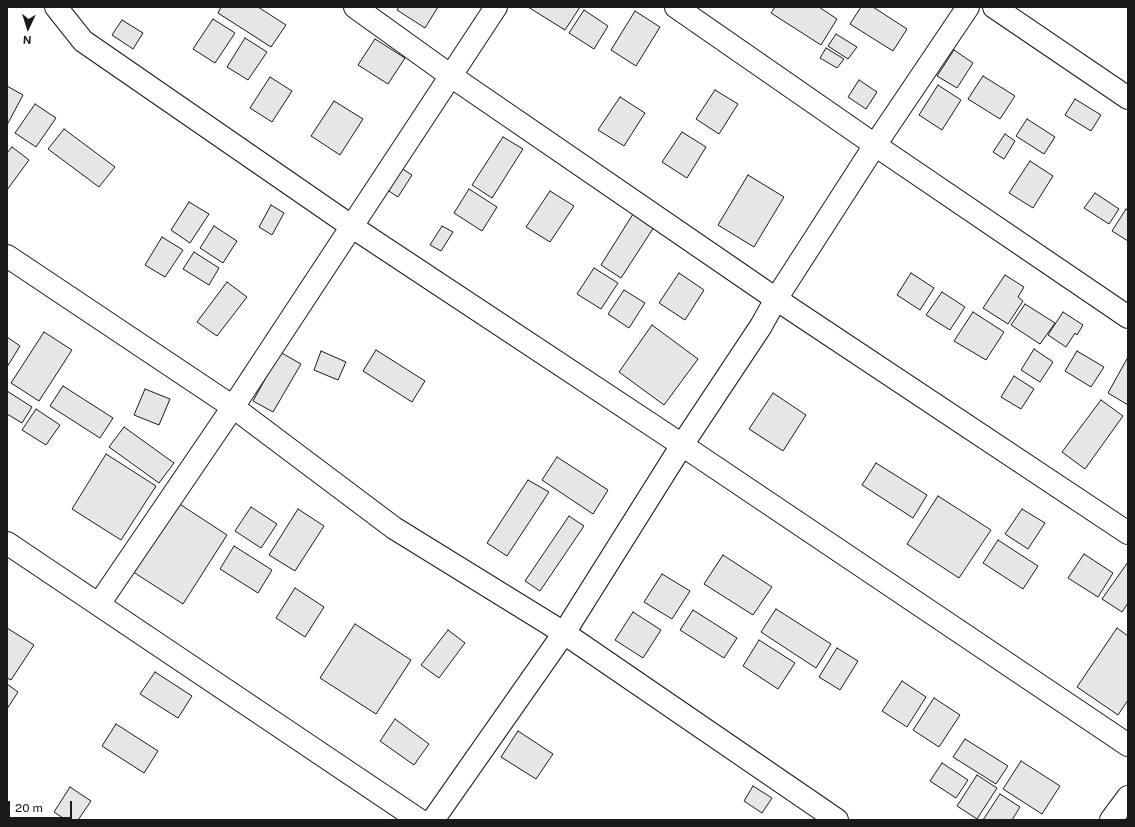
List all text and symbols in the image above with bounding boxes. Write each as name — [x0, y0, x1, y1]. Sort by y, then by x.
north arrow — [8, 8, 48, 48]
text: N — [22, 34, 32, 46]
scale bar — [10, 793, 74, 819]
text: 20 m — [15, 801, 43, 815]

